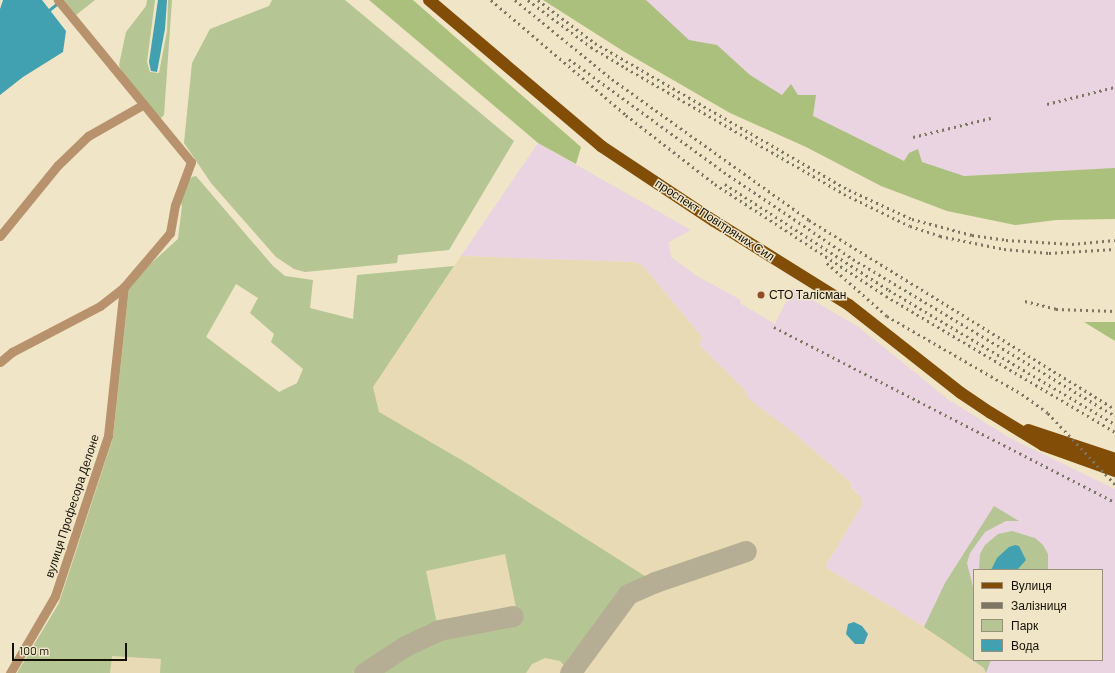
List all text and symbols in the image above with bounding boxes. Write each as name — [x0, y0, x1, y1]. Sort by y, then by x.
street label: проспект Повітряних Сил — [653, 176, 777, 264]
place label: СТО Талісман — [769, 288, 846, 302]
marker: СТО Талісман — [756, 290, 766, 300]
street label: вулиця Професора Делоне — [42, 432, 102, 580]
legend — [973, 569, 1103, 661]
text: Вулиця — [1011, 578, 1052, 592]
text: Залізниця — [1011, 598, 1067, 612]
text: Парк — [1011, 618, 1038, 632]
scale bar — [14, 635, 129, 661]
text: Вода — [1011, 638, 1039, 652]
text: 100 m — [19, 643, 49, 657]

